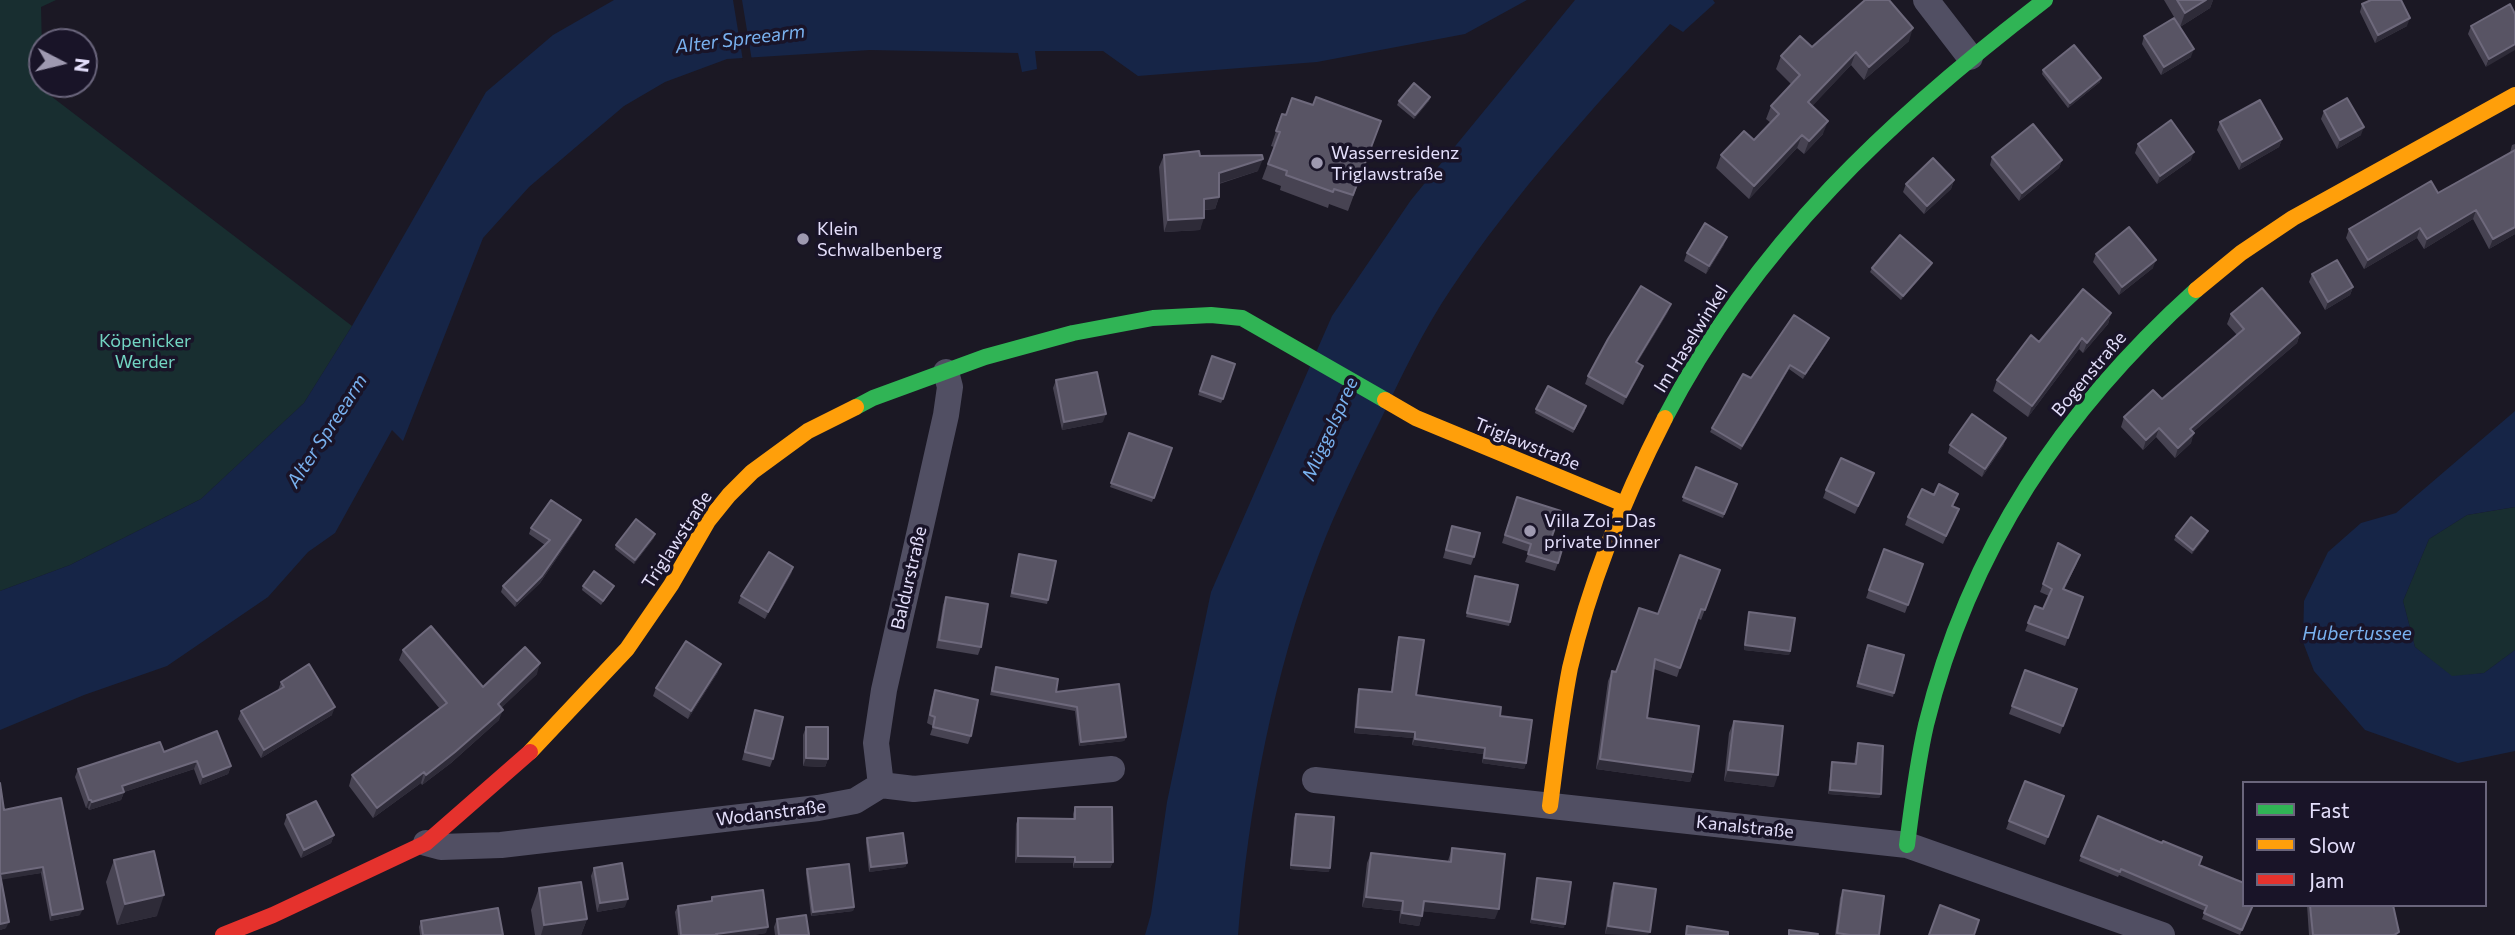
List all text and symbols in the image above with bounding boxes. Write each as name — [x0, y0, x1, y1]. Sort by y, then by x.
water label: Alter Spreearm — [674, 20, 806, 58]
north arrow — [28, 28, 98, 98]
text: N — [70, 57, 95, 74]
place label: Wasserresidenz Triglawstraße — [1331, 142, 1459, 184]
marker: Wasserresidenz Triglawstraße — [1309, 155, 1325, 171]
place label: Klein Schwalbenberg — [817, 218, 942, 260]
marker: Klein Schwalbenberg — [795, 231, 811, 247]
street label: Im Haselwinkel — [1649, 282, 1733, 396]
street label: Bogenstraße — [2047, 327, 2131, 421]
park label: Köpenicker Werder — [99, 330, 191, 372]
water label: Alter Spreearm — [282, 370, 372, 492]
water label: Müggelspree — [1297, 374, 1363, 484]
street label: Triglawstraße — [1471, 413, 1583, 475]
street label: Triglawstraße — [637, 487, 717, 593]
place label: Villa Zoi - Das private Dinner — [1544, 510, 1660, 552]
marker: Villa Zoi - Das private Dinner — [1522, 523, 1538, 539]
street label: Baldurstraße — [887, 524, 931, 632]
water label: Hubertussee — [2302, 623, 2412, 645]
legend — [2242, 781, 2487, 907]
street label: Wodanstraße — [715, 796, 827, 830]
text: Fast — [2309, 797, 2350, 822]
street label: Kanalstraße — [1695, 811, 1795, 843]
text: Slow — [2309, 832, 2356, 857]
text: Jam — [2309, 867, 2344, 892]

